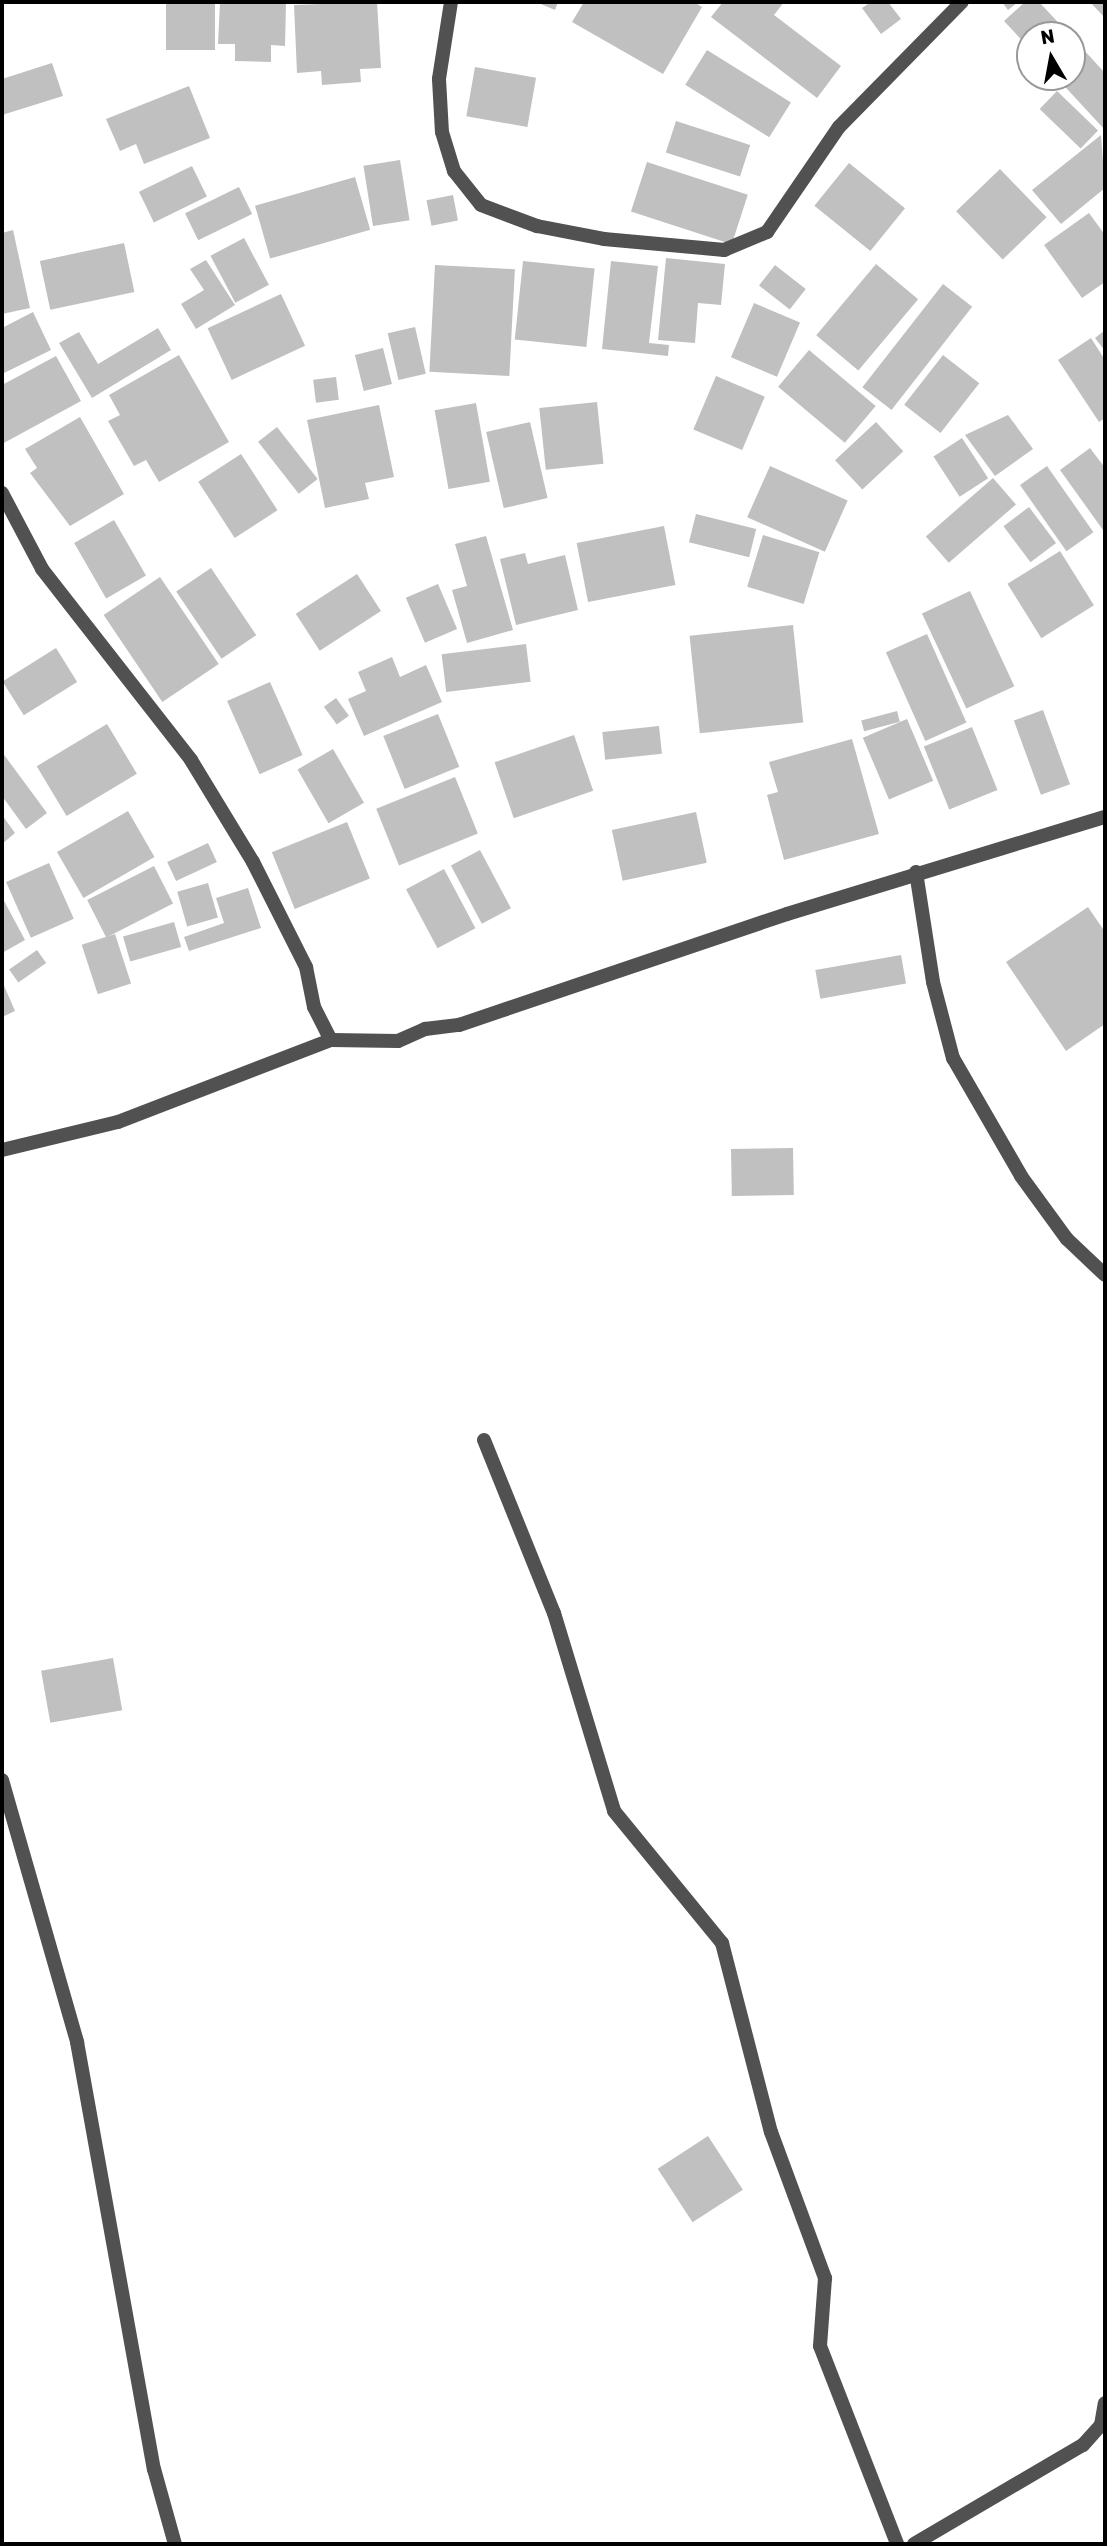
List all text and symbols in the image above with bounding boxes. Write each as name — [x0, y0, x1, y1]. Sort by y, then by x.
north arrow — [1016, 21, 1086, 91]
text: N — [1039, 24, 1056, 49]

